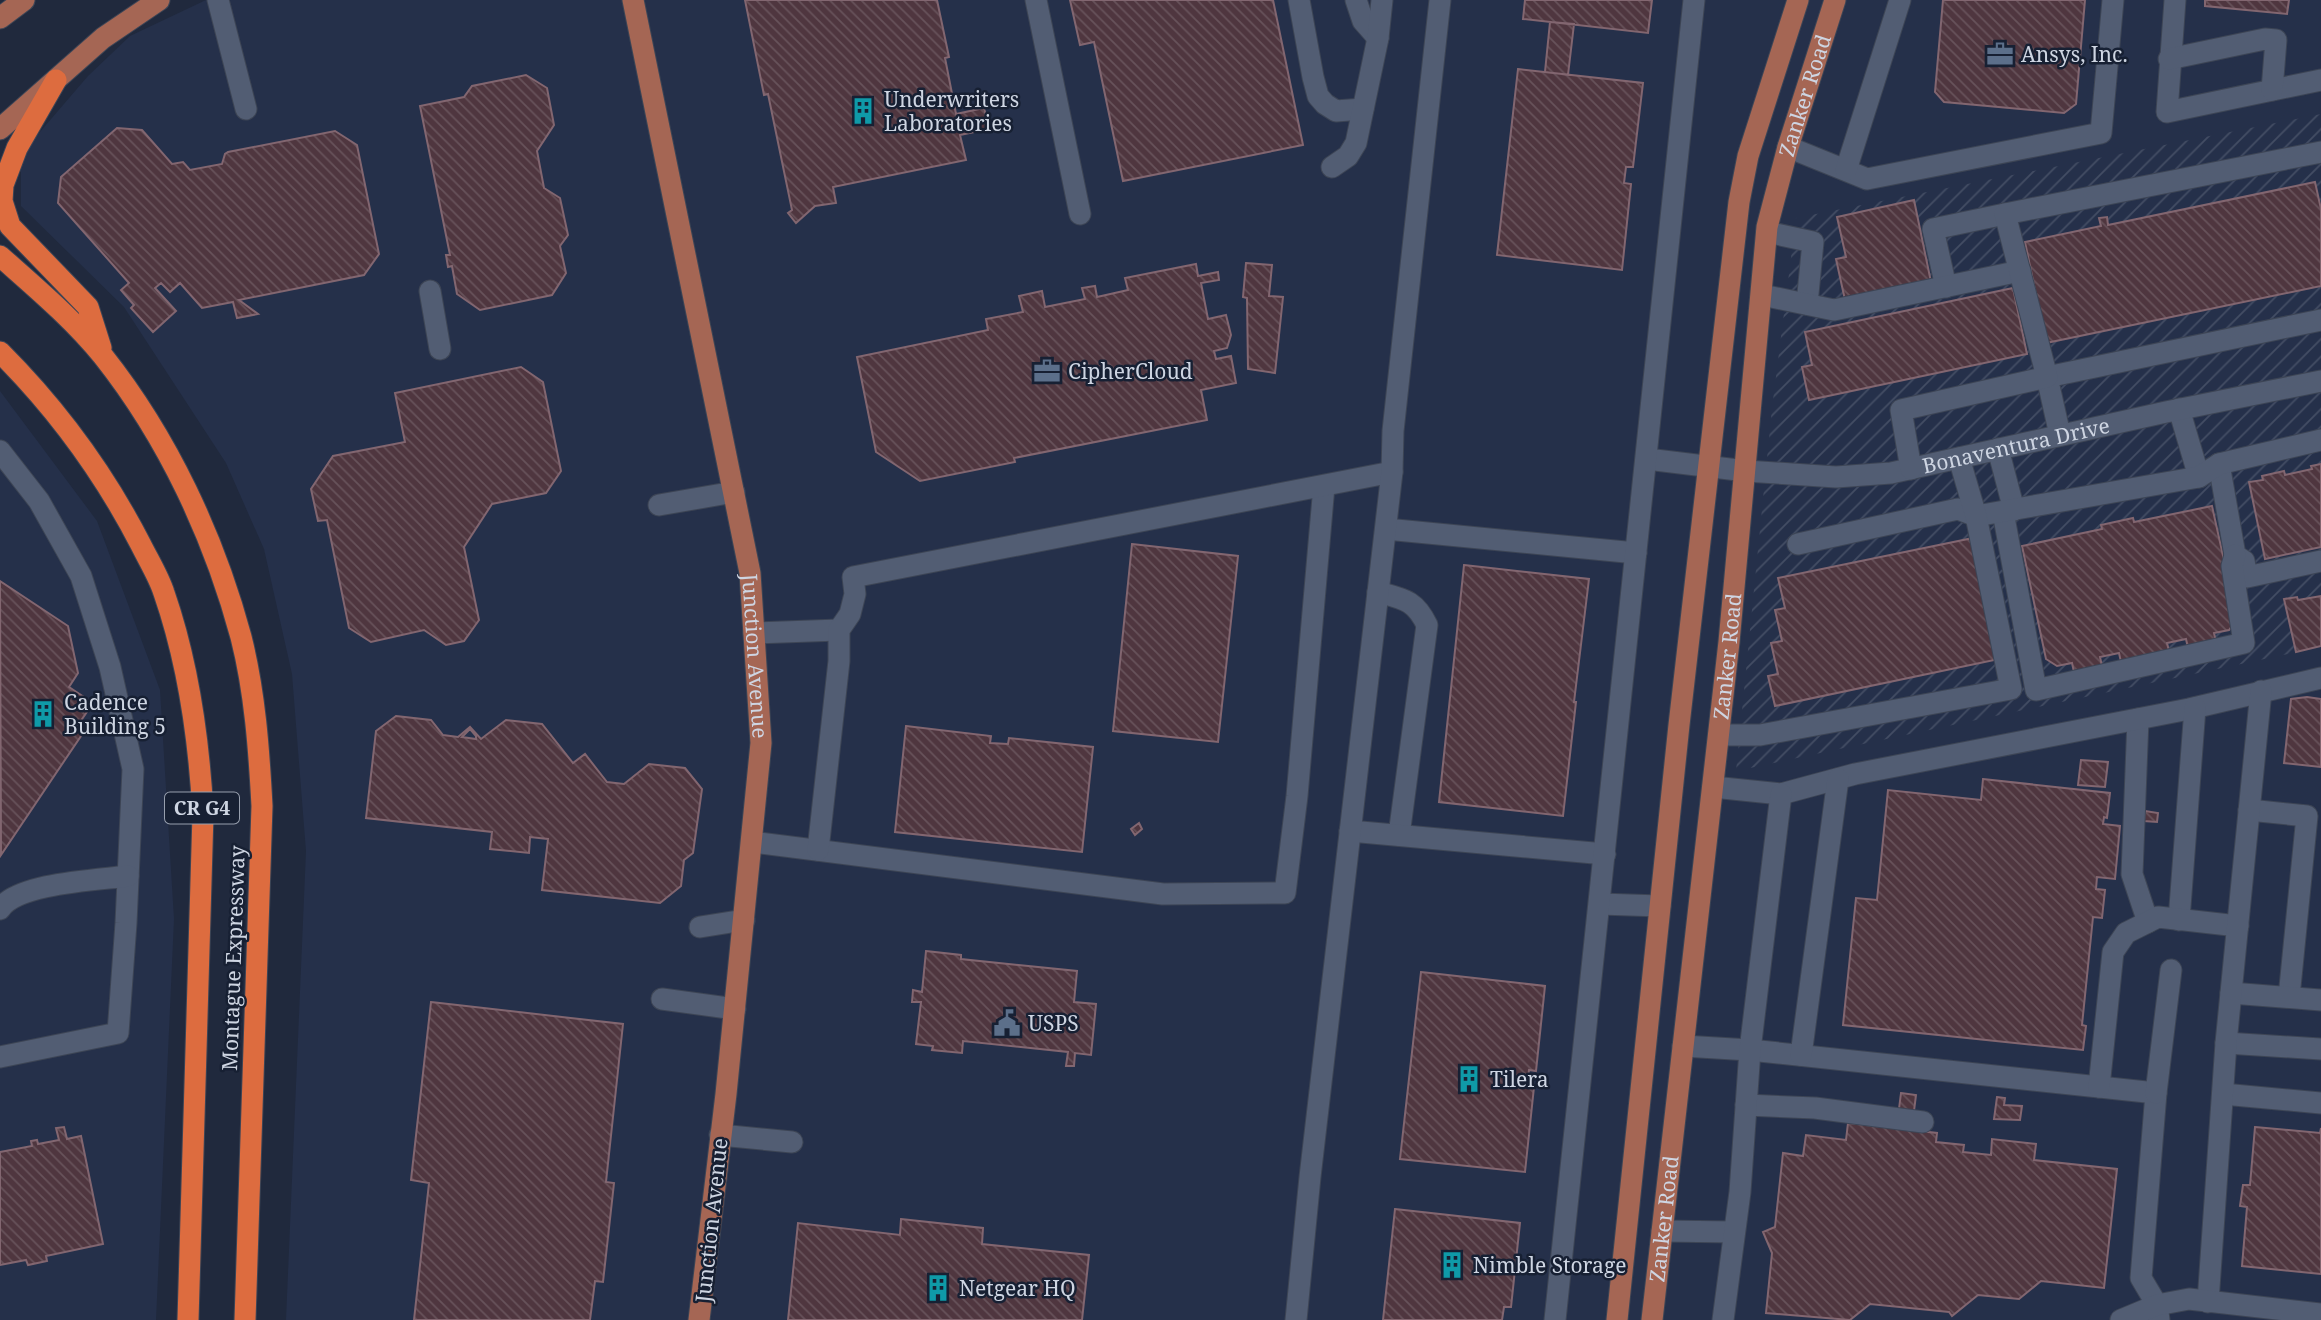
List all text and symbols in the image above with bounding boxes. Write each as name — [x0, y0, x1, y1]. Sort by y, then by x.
street label: Zanker Road — [1772, 31, 1837, 160]
office icon: Ansys, Inc. — [1985, 39, 2015, 69]
place label: Ansys, Inc. — [2021, 40, 2128, 68]
place label: Underwriters Laboratories — [884, 85, 1019, 137]
building icon: Underwriters Laboratories — [848, 96, 878, 126]
office icon: CipherCloud — [1032, 356, 1062, 386]
place label: CipherCloud — [1068, 357, 1193, 385]
street label: Bonaventura Drive — [1920, 411, 2112, 480]
street label: Junction Avenue — [736, 572, 775, 739]
street label: Zanker Road — [1706, 592, 1747, 721]
place label: Cadence Building 5 — [64, 688, 166, 740]
building icon: Cadence Building 5 — [28, 699, 58, 729]
road number: CR G4 — [165, 792, 239, 824]
street label: Montague Expressway — [215, 845, 251, 1071]
public building icon: USPS — [992, 1008, 1022, 1038]
place label: USPS — [1028, 1009, 1079, 1037]
building icon: Tilera — [1454, 1064, 1484, 1094]
place label: Tilera — [1490, 1065, 1549, 1093]
street label: Junction Avenue — [688, 1136, 734, 1305]
street label: Zanker Road — [1642, 1154, 1685, 1283]
building icon: Nimble Storage — [1437, 1250, 1467, 1280]
place label: Nimble Storage — [1473, 1251, 1626, 1279]
building icon: Netgear HQ — [923, 1273, 953, 1303]
place label: Netgear HQ — [959, 1274, 1076, 1302]

